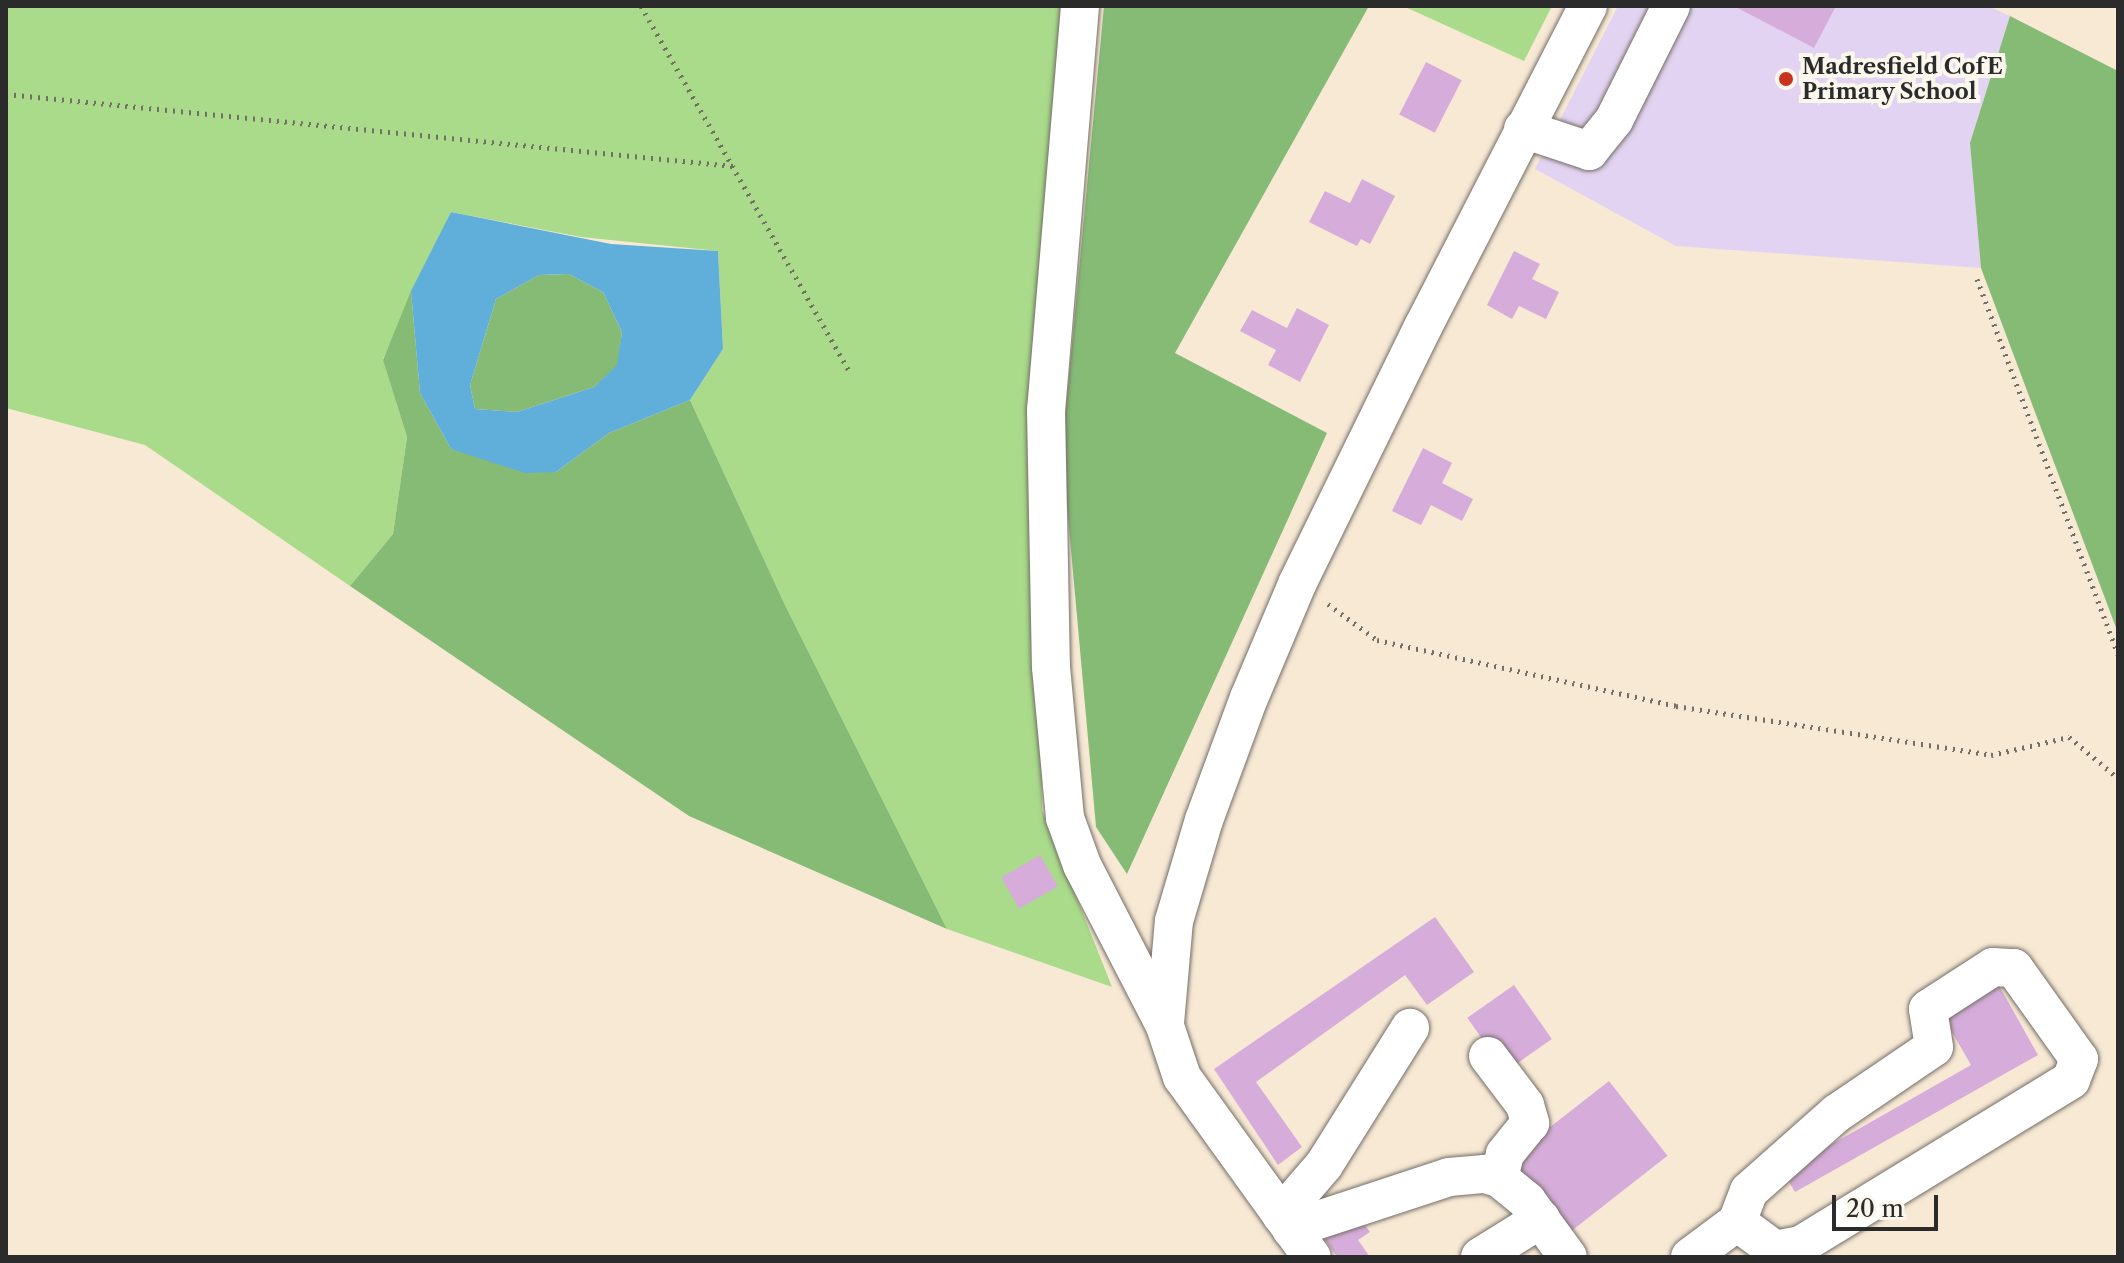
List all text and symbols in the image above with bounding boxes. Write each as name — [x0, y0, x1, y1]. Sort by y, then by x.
place label: Madresfield CofE Primary School — [1802, 53, 2003, 104]
marker: Madresfield CofE Primary School — [1777, 70, 1795, 88]
scale bar — [1836, 1179, 1942, 1229]
text: 20 m — [1846, 1194, 1904, 1223]

